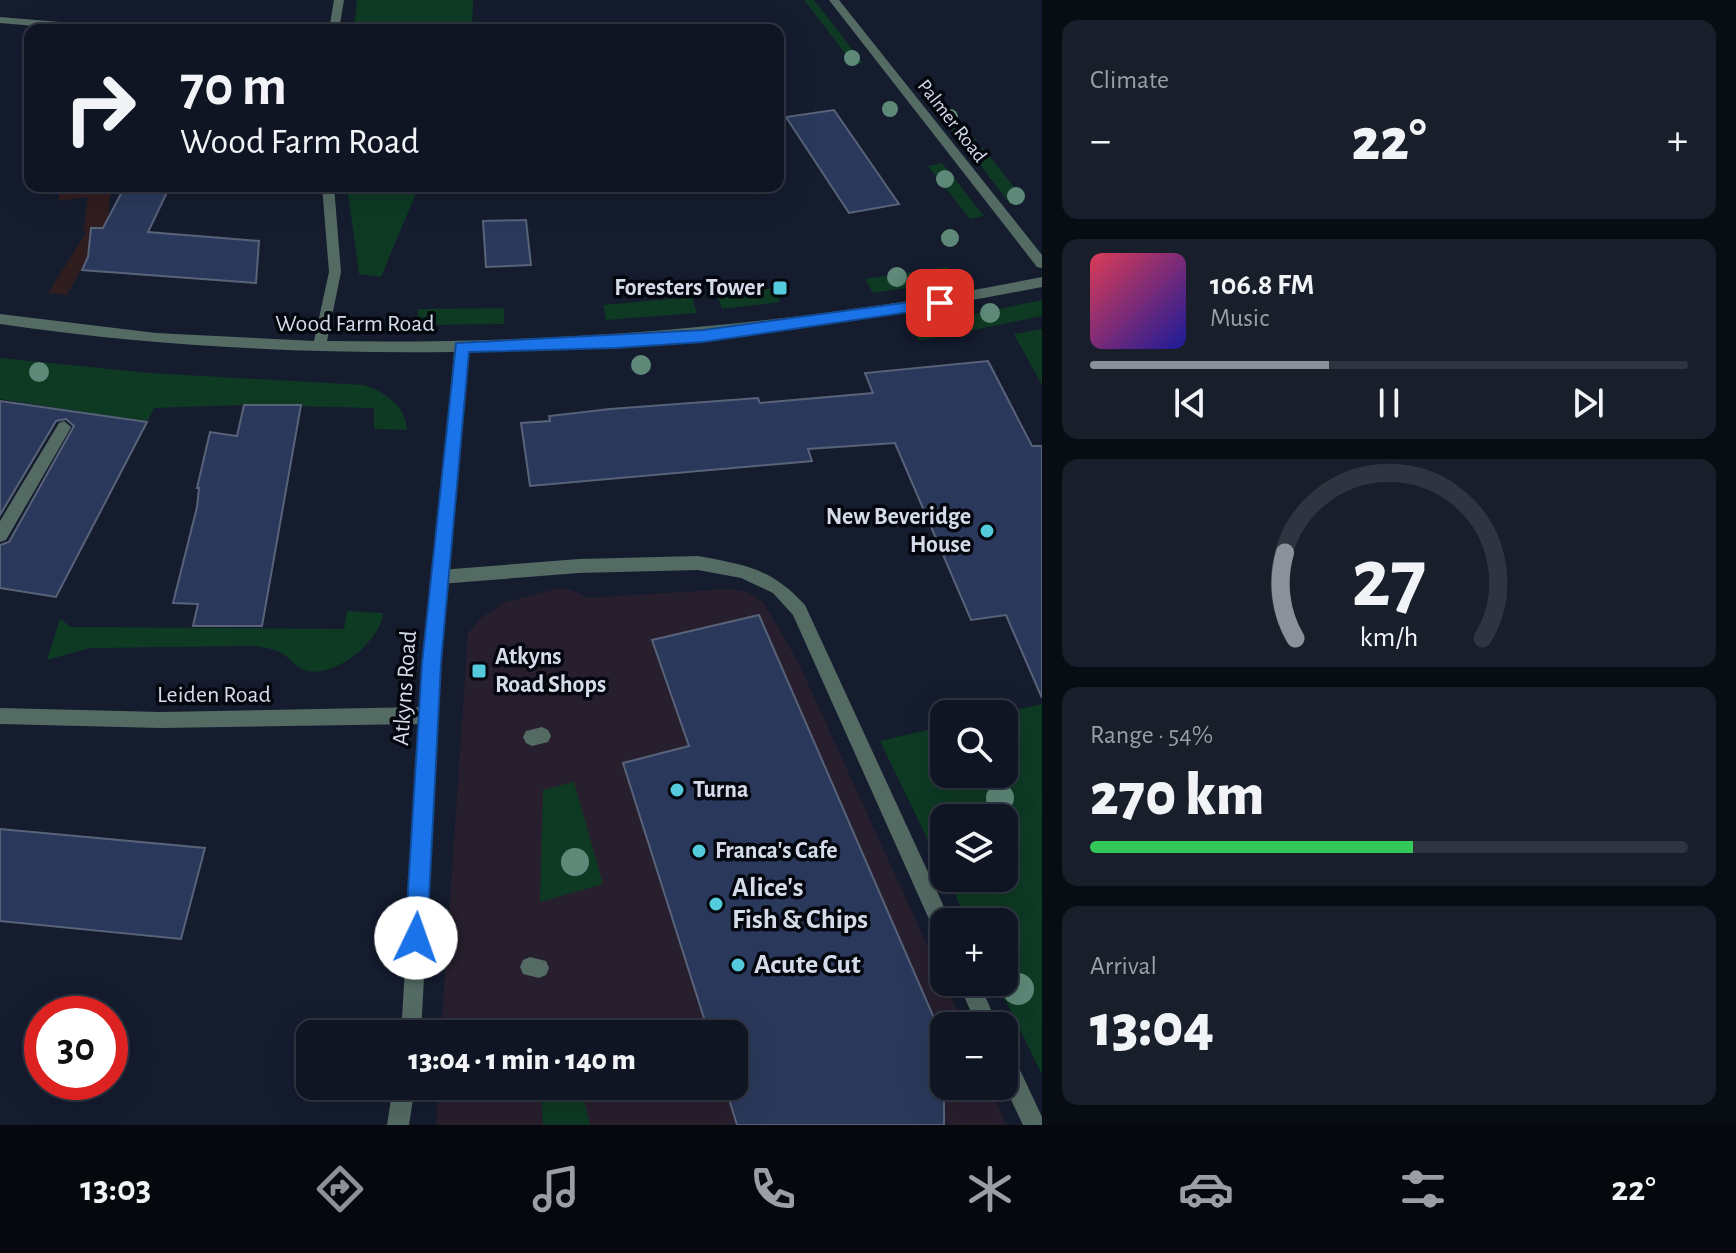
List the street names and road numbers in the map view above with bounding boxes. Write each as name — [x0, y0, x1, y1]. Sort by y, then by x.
street label: Palmer Road — [914, 76, 990, 166]
street label: Wood Farm Road — [275, 312, 435, 336]
street label: Atkyns Road — [389, 630, 421, 746]
street label: Leiden Road — [157, 683, 271, 707]

